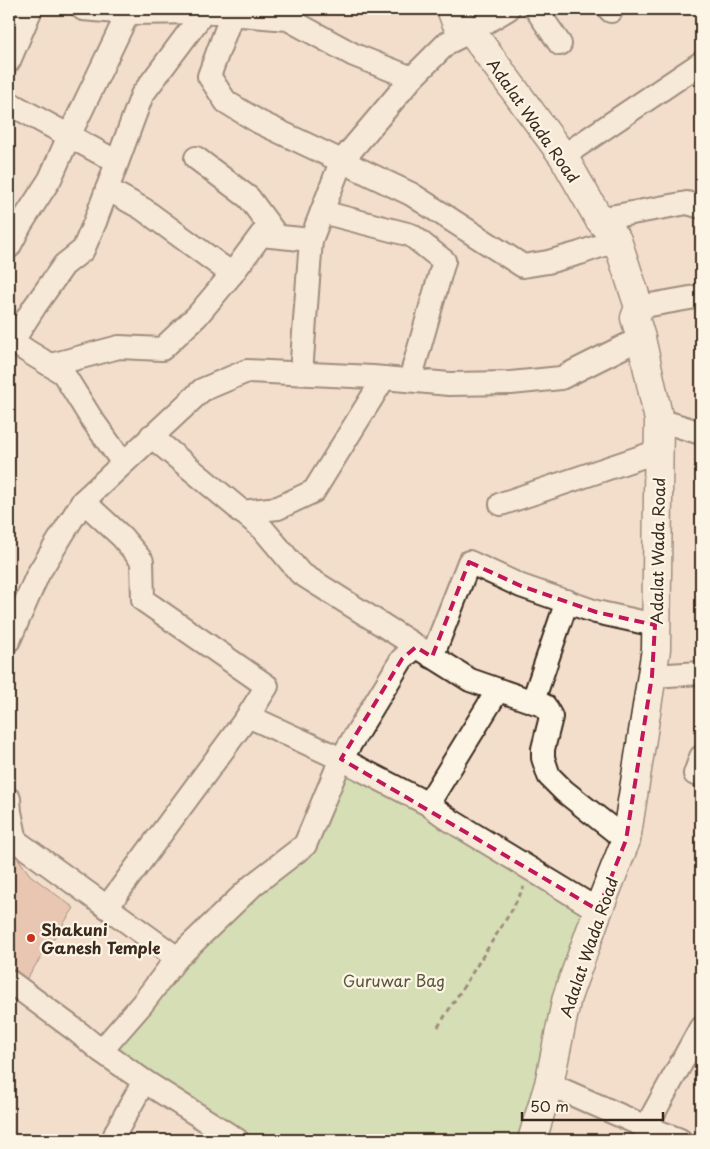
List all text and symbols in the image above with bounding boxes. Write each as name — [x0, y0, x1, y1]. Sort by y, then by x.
street label: Adalat Wada Road — [482, 53, 586, 187]
street label: Adalat Wada Road — [644, 477, 670, 625]
street label: Adalat Wada Road — [553, 874, 623, 1020]
place label: Shakuni Ganesh Temple — [41, 917, 161, 959]
marker: Shakuni Ganesh Temple — [25, 932, 37, 944]
park label: Guruwar Bag — [343, 968, 445, 992]
scale bar — [522, 1089, 664, 1121]
text: 50 m — [530, 1094, 569, 1117]

